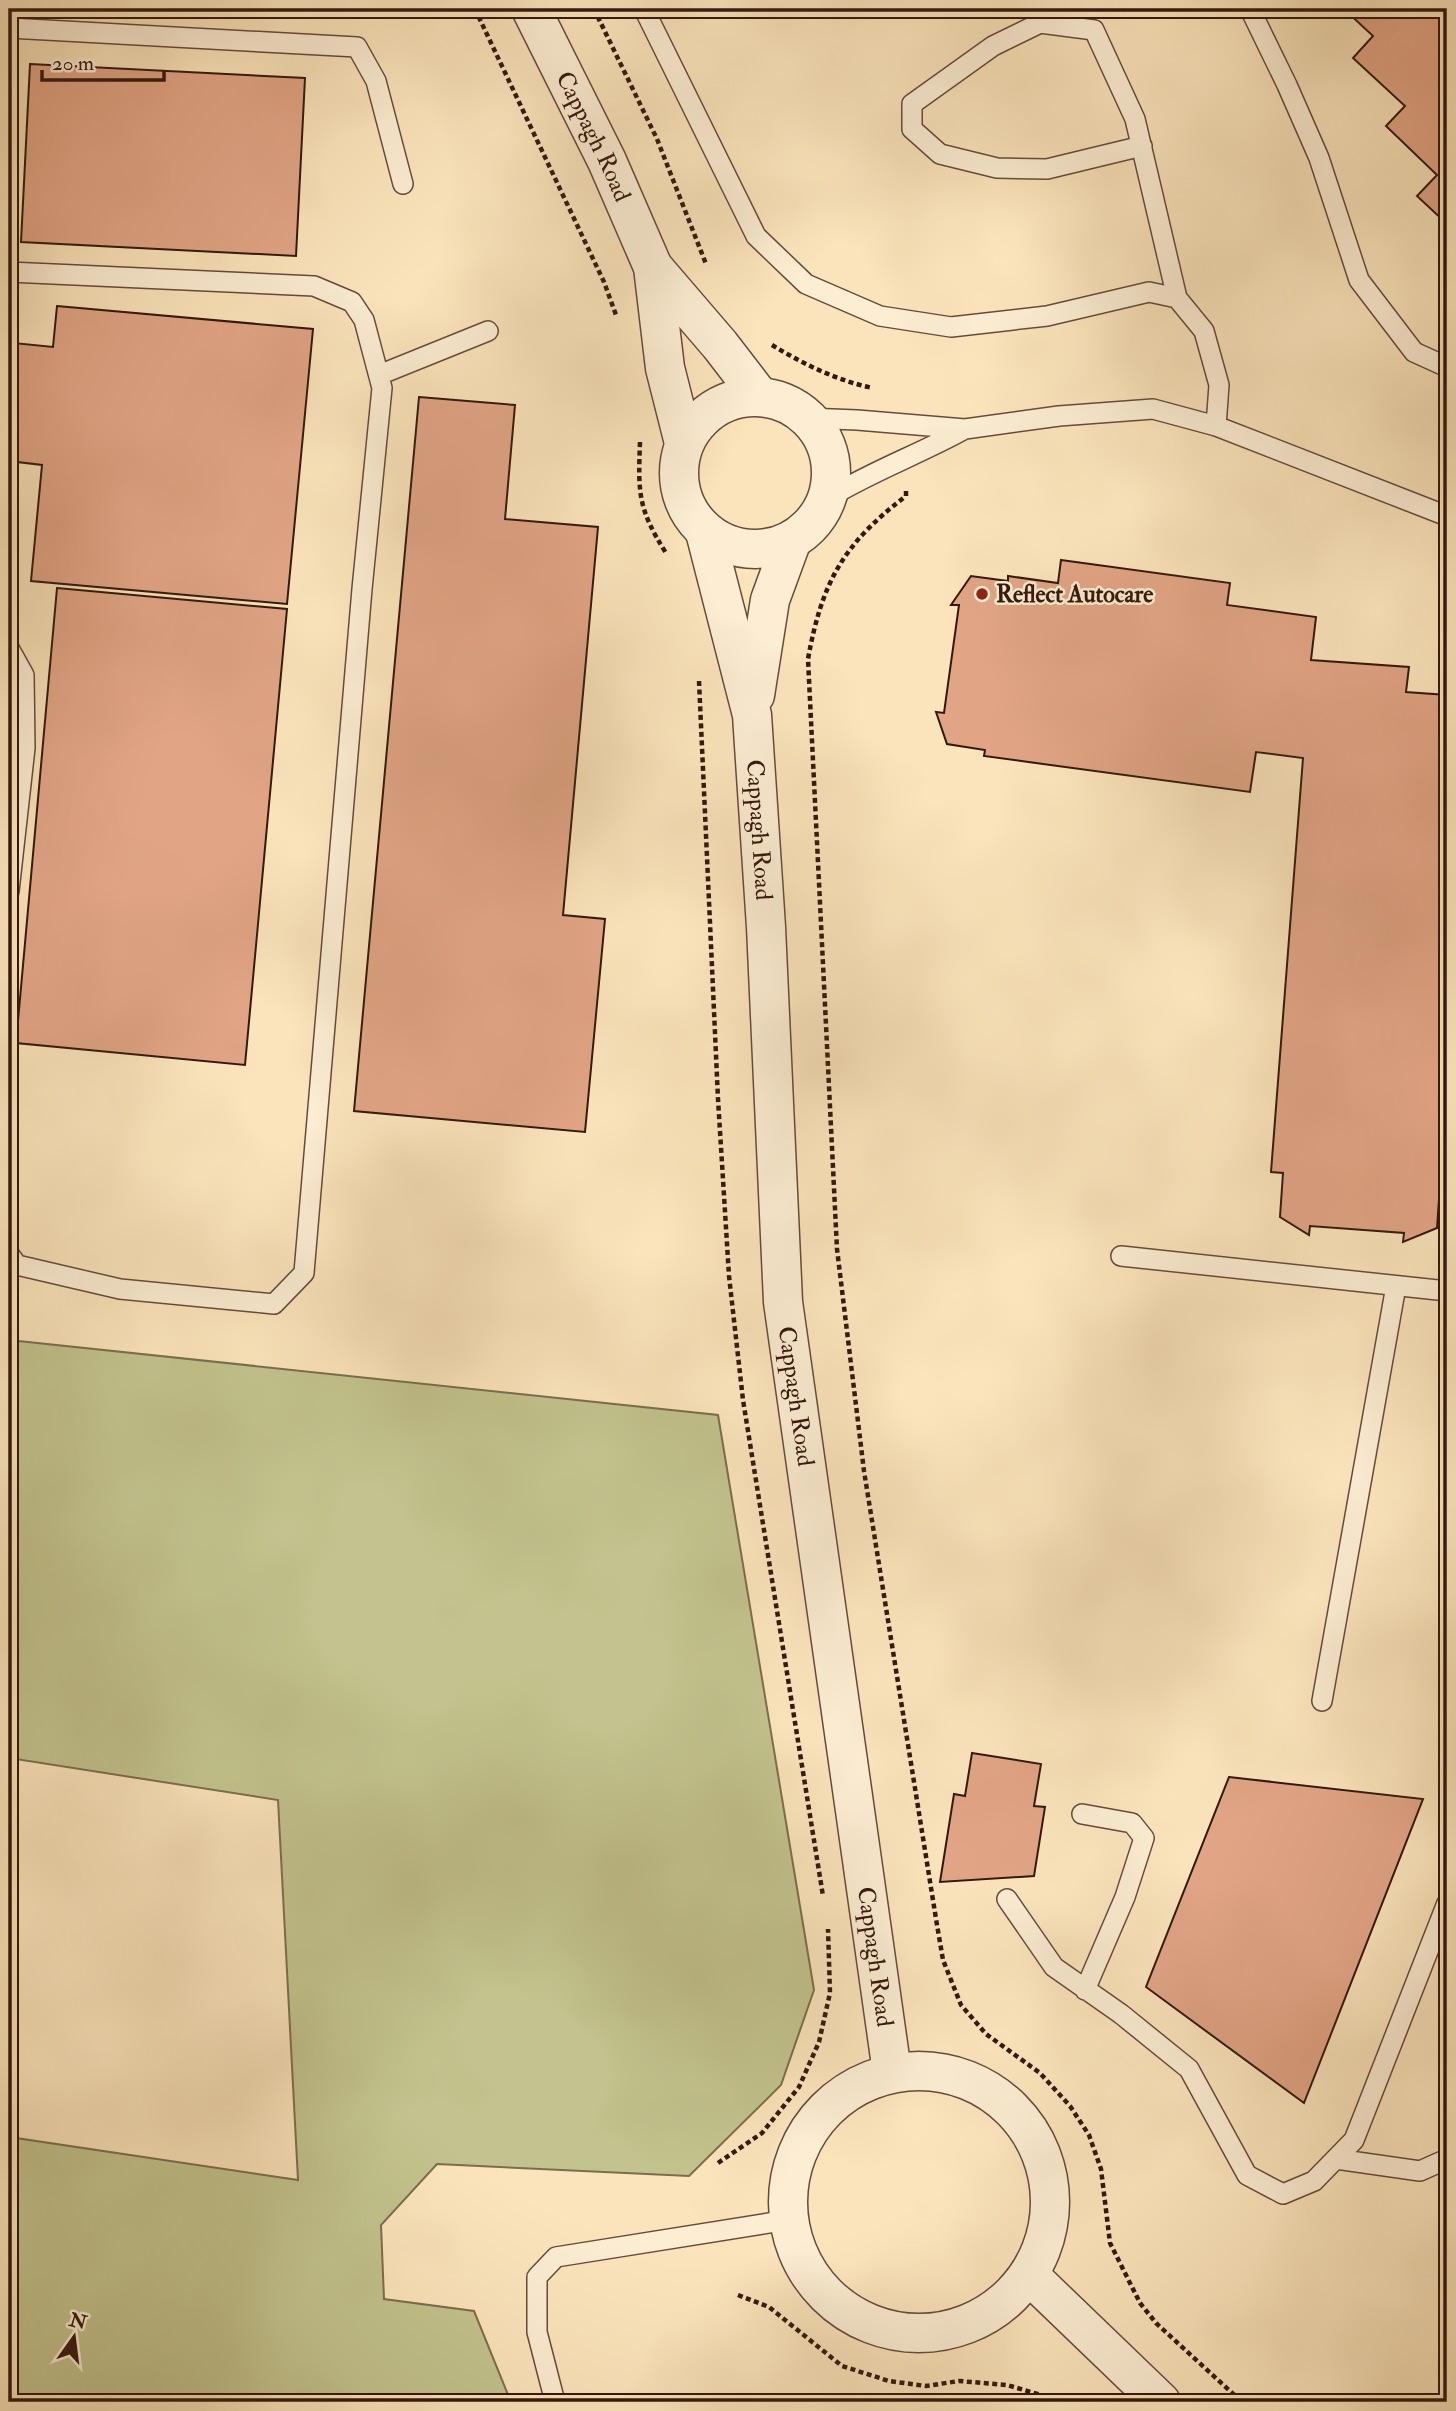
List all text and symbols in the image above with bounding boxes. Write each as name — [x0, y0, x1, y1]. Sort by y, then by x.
scale bar — [42, 38, 164, 82]
text: 20 m — [52, 50, 94, 77]
street label: Cappagh Road — [549, 66, 638, 206]
place label: Reflect Autocare — [996, 579, 1153, 610]
marker: Reflect Autocare — [974, 586, 990, 602]
street label: Cappagh Road — [739, 758, 780, 901]
street label: Cappagh Road — [771, 1324, 822, 1469]
street label: Cappagh Road — [850, 1885, 901, 2029]
north arrow — [38, 2302, 108, 2372]
text: N — [66, 2308, 90, 2335]

